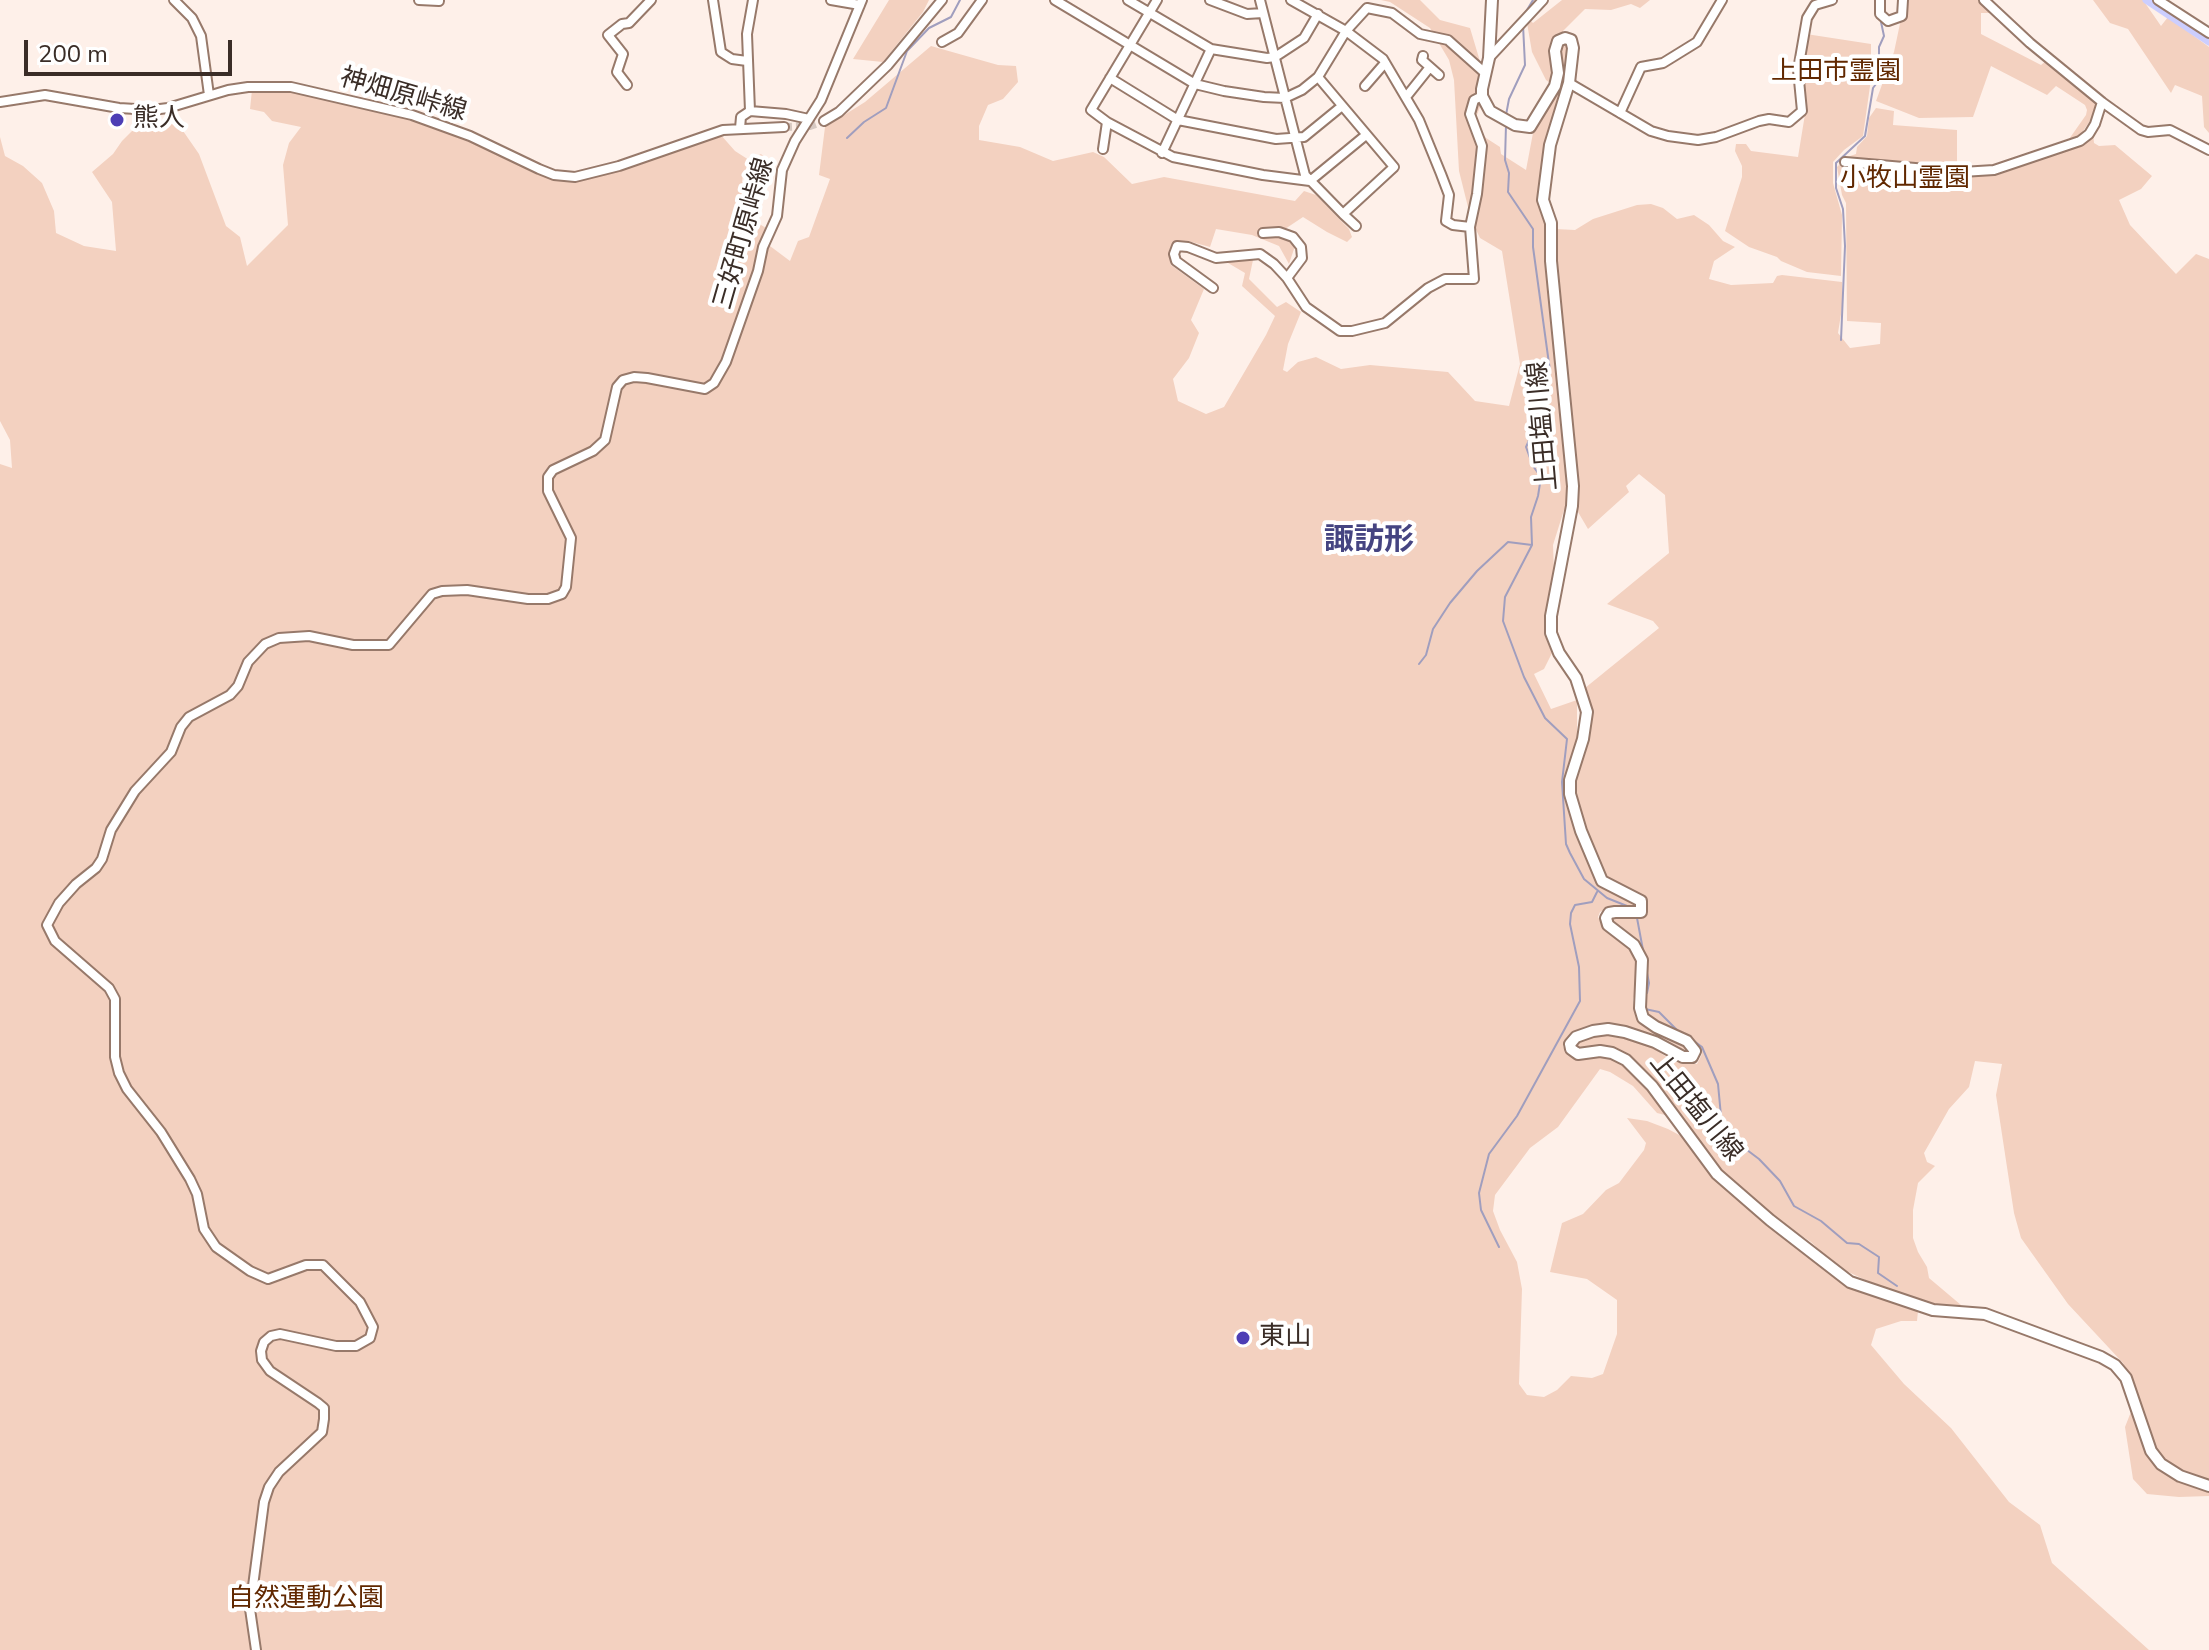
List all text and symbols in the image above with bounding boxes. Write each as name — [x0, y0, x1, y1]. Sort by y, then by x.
scale bar — [28, 24, 236, 74]
text: 200 m — [38, 38, 108, 70]
park label: 上田市霊園 — [1771, 57, 1901, 89]
street label: 神畑原峠線 — [336, 63, 470, 129]
place label: 熊人 — [133, 104, 185, 136]
marker: 熊人 — [108, 111, 126, 129]
street label: 三好町原峠線 — [709, 155, 781, 313]
park label: 小牧山霊園 — [1840, 164, 1970, 196]
street label: 上田塩川線 — [1523, 360, 1565, 492]
district label: 諏訪形 — [1324, 524, 1414, 560]
street label: 上田塩川線 — [1642, 1048, 1748, 1168]
place label: 東山 — [1259, 1322, 1311, 1354]
marker: 東山 — [1234, 1329, 1252, 1347]
park label: 自然運動公園 — [228, 1584, 384, 1616]

